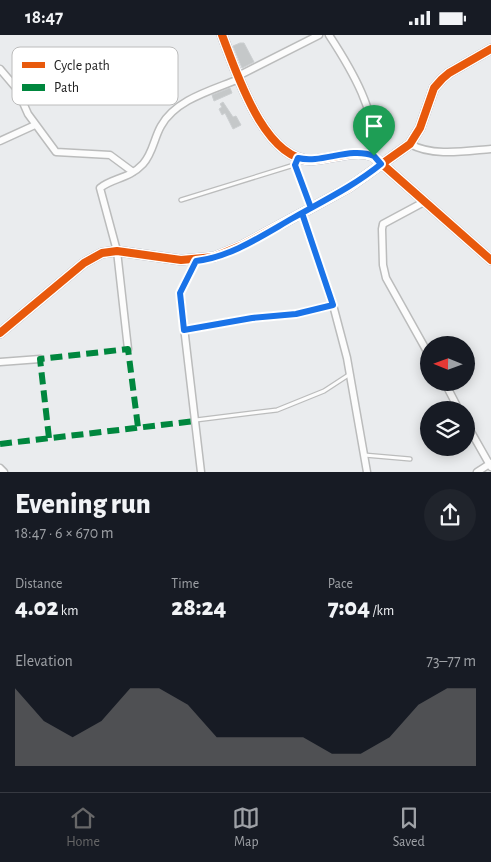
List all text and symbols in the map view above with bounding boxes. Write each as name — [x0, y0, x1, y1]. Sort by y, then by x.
text: 18:47 — [25, 8, 63, 27]
legend — [12, 47, 178, 105]
text: Cycle path — [54, 59, 110, 73]
text: Path — [54, 81, 79, 95]
pin — [353, 105, 395, 156]
icon: arrive — [360, 112, 388, 140]
north arrow — [420, 336, 475, 391]
map controls — [420, 336, 475, 456]
button: layers — [420, 401, 475, 456]
button: share — [424, 489, 476, 541]
text: Evening run — [15, 491, 151, 519]
text: 18:47 · 6 × 670 m — [15, 525, 114, 541]
text: Distance — [15, 577, 62, 591]
text: Time — [171, 577, 199, 591]
text: Pace — [328, 577, 353, 591]
text: 4.02 — [15, 595, 58, 620]
text: 28:24 — [171, 595, 226, 620]
text: 7:04 — [328, 595, 370, 620]
text: km — [58, 604, 78, 618]
text: /km — [370, 604, 394, 618]
text: Elevation — [15, 653, 73, 669]
text: 73–77 m — [426, 653, 476, 669]
tab: Home — [66, 804, 100, 851]
tab: Map — [232, 804, 260, 851]
tab: Saved — [393, 804, 425, 851]

